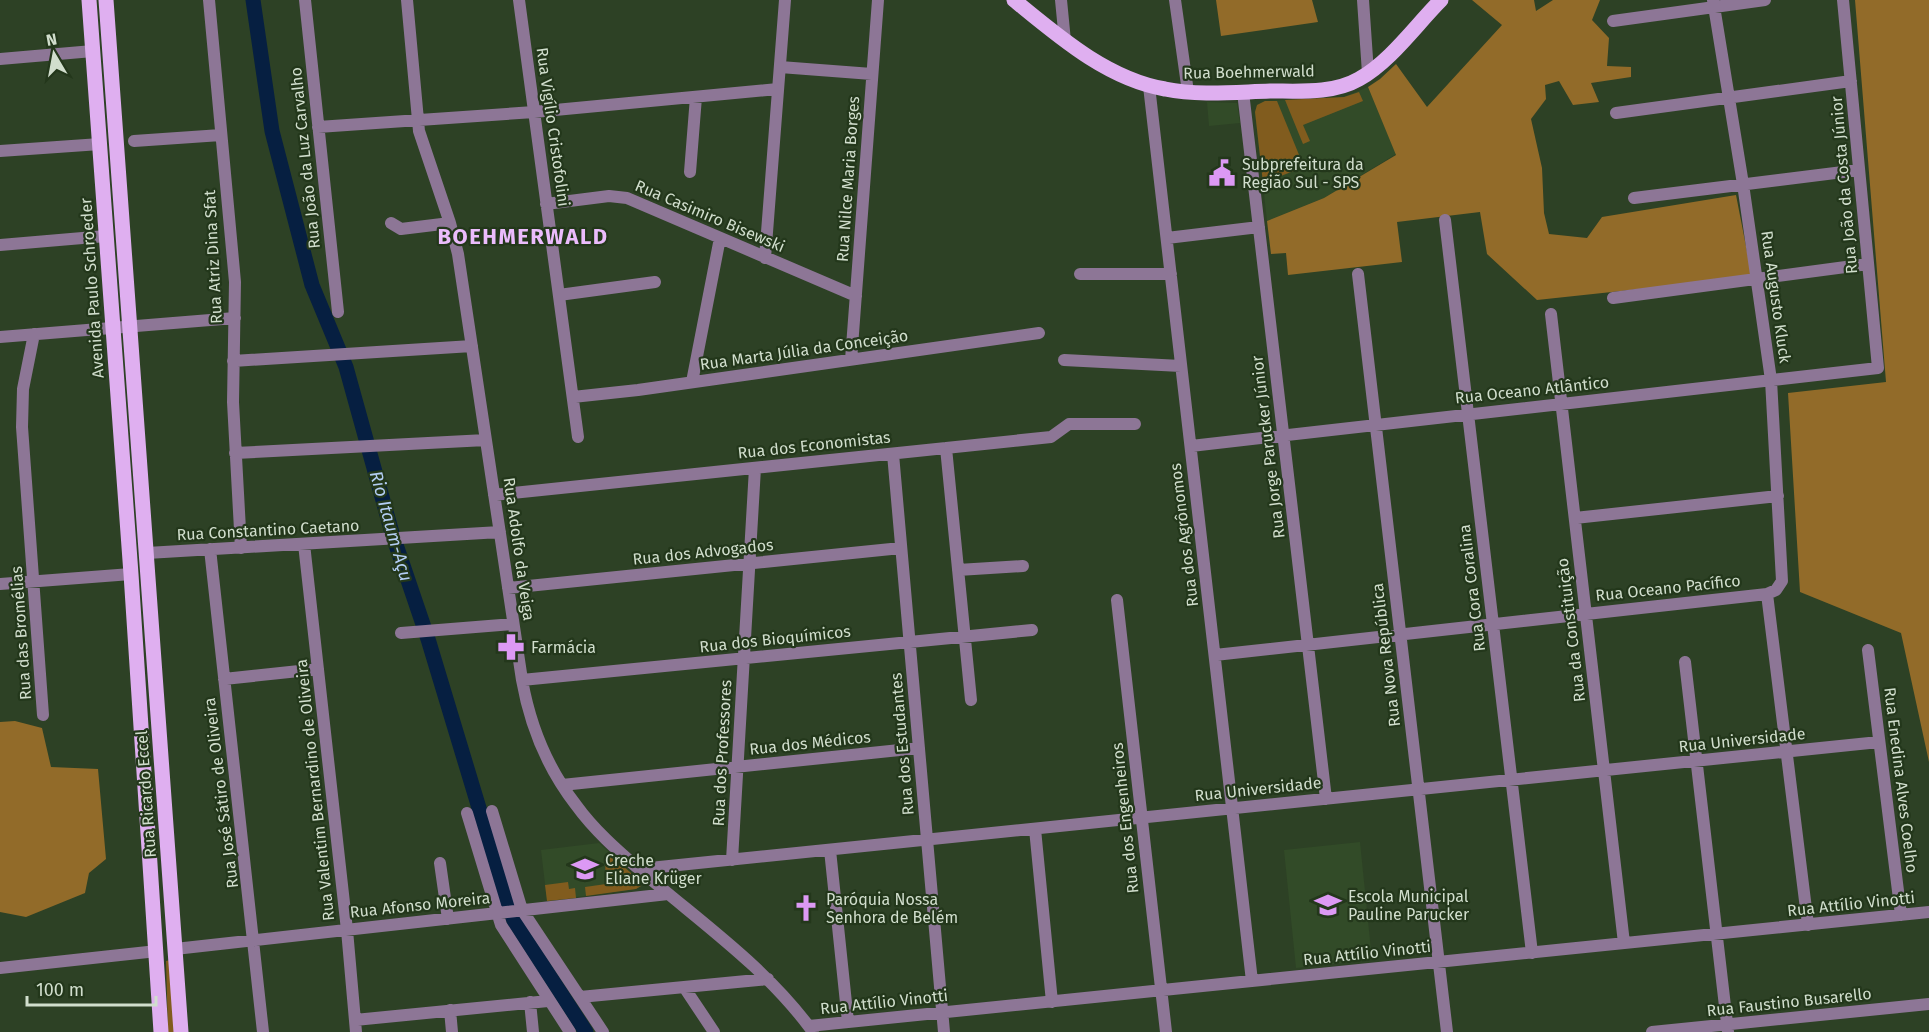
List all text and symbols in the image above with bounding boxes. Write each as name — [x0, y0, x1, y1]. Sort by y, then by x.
north arrow — [24, 24, 84, 84]
text: N — [45, 29, 58, 50]
street label: Rua Vigílio Cristofolini — [532, 46, 574, 208]
street label: Rua Boehmerwald — [1183, 61, 1315, 83]
street label: Rua João da Luz Carvalho — [286, 66, 324, 250]
street label: Rua João da Costa Júnior — [1827, 94, 1861, 275]
street label: Rua Nilce Maria Borges — [833, 95, 863, 263]
place label: Subprefeitura da Região Sul - SPS — [1242, 155, 1364, 192]
public building icon: Subprefeitura da Região Sul - SPS — [1207, 158, 1237, 188]
street label: Rua Casimiro Bisewski — [632, 176, 788, 256]
street label: Rua Atriz Dina Sfat — [200, 189, 226, 324]
street label: Avenida Paulo Schroeder — [76, 196, 108, 379]
district label: BOEHMERWALD — [437, 223, 609, 250]
street label: Rua Augusto Kluck — [1757, 229, 1795, 365]
street label: Rua Marta Júlia da Conceição — [699, 326, 910, 375]
street label: Rua Jorge Parucker Júnior — [1247, 354, 1289, 540]
street label: Rua Oceano Atlântico — [1454, 372, 1610, 408]
street label: Rua dos Economistas — [737, 428, 891, 462]
street label: Rua dos Agrônomos — [1166, 462, 1202, 608]
water label: Rio Itaum-Açu — [365, 468, 417, 584]
street label: Rua Adolfo da Veiga — [500, 476, 538, 622]
street label: Rua Constantino Caetano — [176, 516, 360, 544]
street label: Rua Cora Coralina — [1455, 523, 1489, 653]
street label: Rua dos Advogados — [632, 535, 774, 569]
street label: Rua da Constituição — [1553, 557, 1590, 703]
street label: Rua das Bromélias — [7, 565, 35, 701]
street label: Rua Oceano Pacífico — [1595, 571, 1741, 605]
street label: Rua Nova República — [1368, 582, 1404, 728]
street label: Rua dos Bioquímicos — [698, 622, 852, 656]
pharmacy icon: Farmácia — [496, 632, 526, 662]
place label: Farmácia — [531, 638, 596, 657]
street label: Rua Valentim Bernardino de Oliveira — [292, 658, 338, 922]
street label: Rua dos Estudantes — [886, 672, 918, 816]
street label: Rua dos Professores — [709, 679, 735, 827]
street label: Rua Enedina Alves Coelho — [1880, 686, 1922, 874]
street label: Rua José Sátiro de Oliveira — [200, 697, 242, 889]
street label: Rua Universidade — [1678, 724, 1806, 756]
street label: Rua dos Médicos — [748, 727, 872, 759]
street label: Rua Ricardo Eccel — [132, 729, 160, 858]
street label: Rua dos Engenheiros — [1108, 742, 1142, 894]
street label: Rua Universidade — [1194, 773, 1322, 805]
place label: Creche Eliane Krüger — [605, 851, 702, 888]
school or university icon: Creche Eliane Krüger — [570, 854, 600, 884]
place label: Escola Municipal Pauline Parucker — [1348, 887, 1470, 924]
street label: Rua Afonso Moreira — [349, 888, 491, 922]
street label: Rua Attílio Vinotti — [1786, 888, 1916, 920]
place label: Paróquia Nossa Senhora de Belém — [826, 890, 958, 927]
school or university icon: Escola Municipal Pauline Parucker — [1313, 890, 1343, 920]
church icon: Paróquia Nossa Senhora de Belém — [791, 893, 821, 923]
street label: Rua Attílio Vinotti — [1302, 937, 1432, 969]
scale bar — [27, 969, 156, 1007]
text: 100 m — [36, 979, 84, 1001]
street label: Rua Faustino Busarello — [1706, 984, 1872, 1020]
street label: Rua Attílio Vinotti — [819, 986, 949, 1018]

